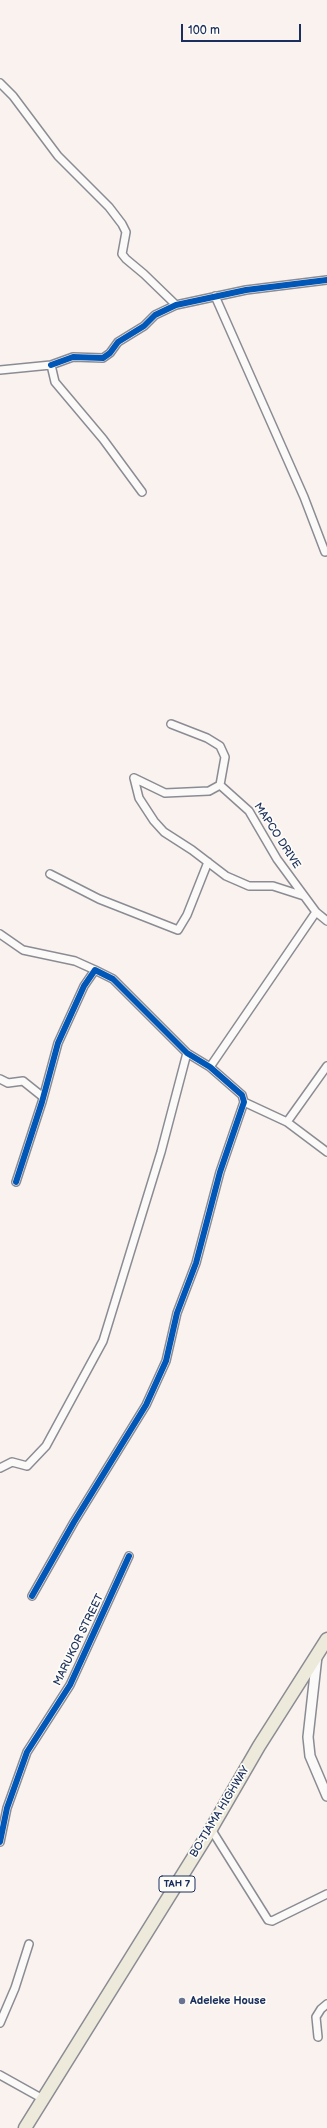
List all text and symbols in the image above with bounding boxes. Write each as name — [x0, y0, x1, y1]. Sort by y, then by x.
scale bar — [183, 16, 303, 42]
text: 100 m — [188, 23, 220, 38]
street label: MAPCO DRIVE — [251, 801, 303, 871]
street label: MARUKOR STREET — [51, 1592, 107, 1688]
street label: BO-TIAMA HIGHWAY — [188, 1764, 252, 1860]
road number: TAH 7 — [159, 1876, 195, 1892]
place label: Adeleke House — [190, 1994, 266, 2008]
marker: Adeleke House — [177, 1996, 187, 2006]

